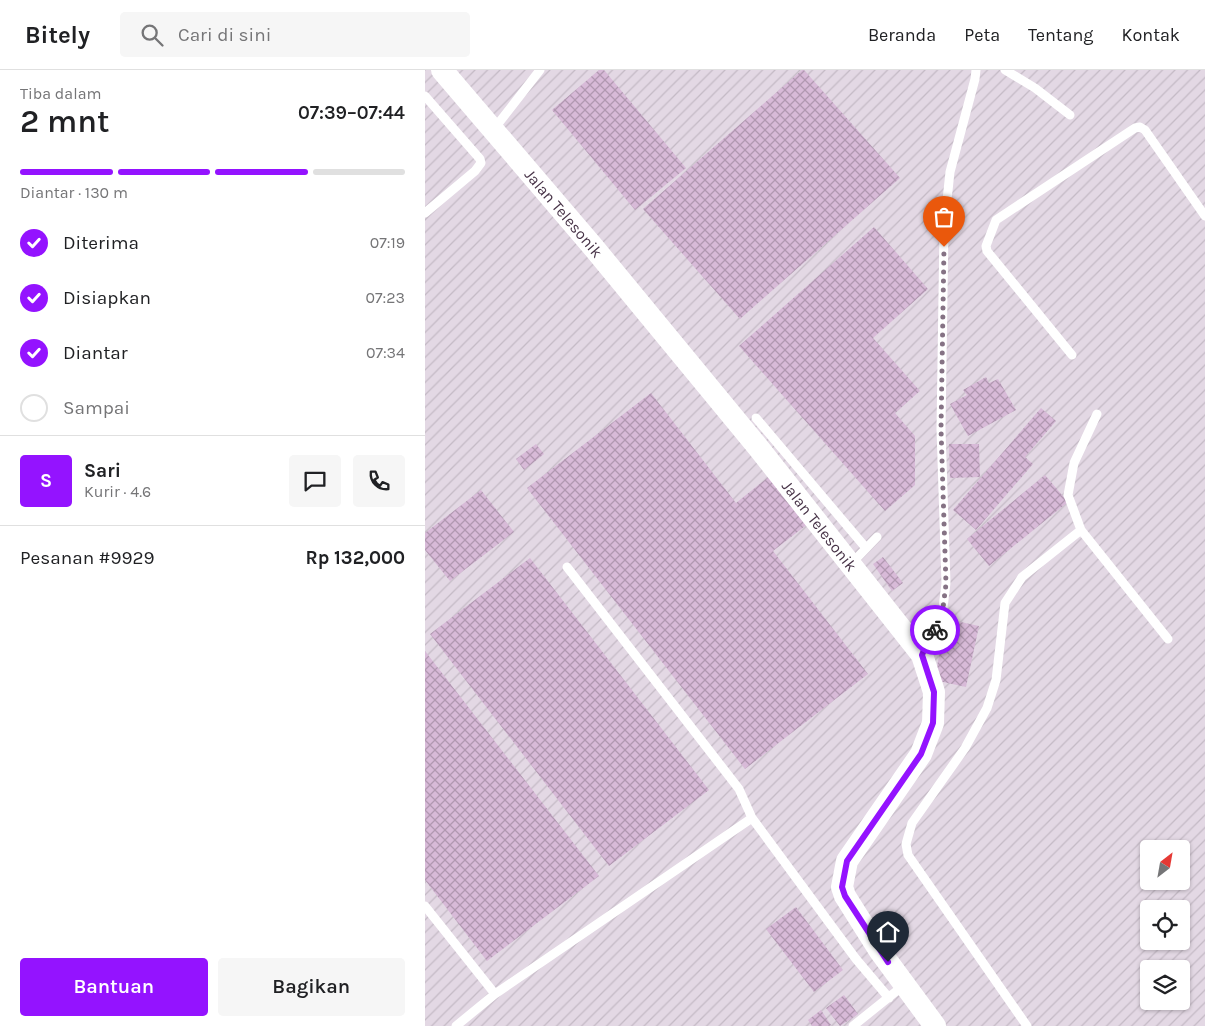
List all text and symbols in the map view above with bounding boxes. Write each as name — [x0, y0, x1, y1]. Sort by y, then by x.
search box — [120, 12, 470, 57]
text: Bitely — [25, 21, 90, 49]
icon: search — [138, 21, 166, 49]
text: Cari di sini — [178, 24, 271, 46]
text: Beranda — [868, 24, 936, 46]
text: Peta — [964, 24, 1000, 46]
text: Tentang — [1028, 24, 1094, 46]
text: Kontak — [1122, 24, 1180, 46]
text: Tiba dalam — [20, 84, 101, 103]
text: 07:39–07:44 — [298, 102, 405, 124]
text: 2 mnt — [20, 103, 110, 140]
street label: Jalan Telesonik — [521, 165, 607, 261]
text: Diantar · 130 m — [20, 183, 128, 202]
pin — [923, 196, 965, 247]
icon: bag — [930, 203, 958, 231]
icon: check — [20, 229, 48, 257]
text: Diterima — [63, 232, 139, 254]
text: 07:19 — [370, 233, 405, 252]
icon: check — [20, 284, 48, 312]
text: Disiapkan — [63, 287, 151, 309]
text: 07:23 — [366, 288, 405, 307]
icon: check — [20, 339, 48, 367]
text: Diantar — [63, 342, 128, 364]
text: 07:34 — [366, 343, 405, 362]
text: Sampai — [63, 397, 130, 419]
button: chat — [289, 455, 341, 507]
button: phone — [353, 455, 405, 507]
text: Sari — [84, 460, 121, 482]
text: S — [40, 470, 52, 492]
street label: Jalan Telesonik — [778, 477, 861, 575]
text: Kurir · 4.6 — [84, 482, 151, 501]
text: Pesanan #9929 — [20, 547, 155, 569]
text: Rp 132,000 — [305, 547, 405, 569]
courier — [910, 605, 960, 655]
icon: bike — [921, 616, 949, 644]
north arrow — [1140, 840, 1190, 890]
map controls — [1140, 840, 1190, 1010]
button: locate — [1140, 900, 1190, 950]
pin — [867, 911, 909, 962]
icon: home — [874, 918, 902, 946]
button: Bantuan — [20, 958, 208, 1016]
button: Bagikan — [218, 958, 405, 1016]
button: layers — [1140, 960, 1190, 1010]

